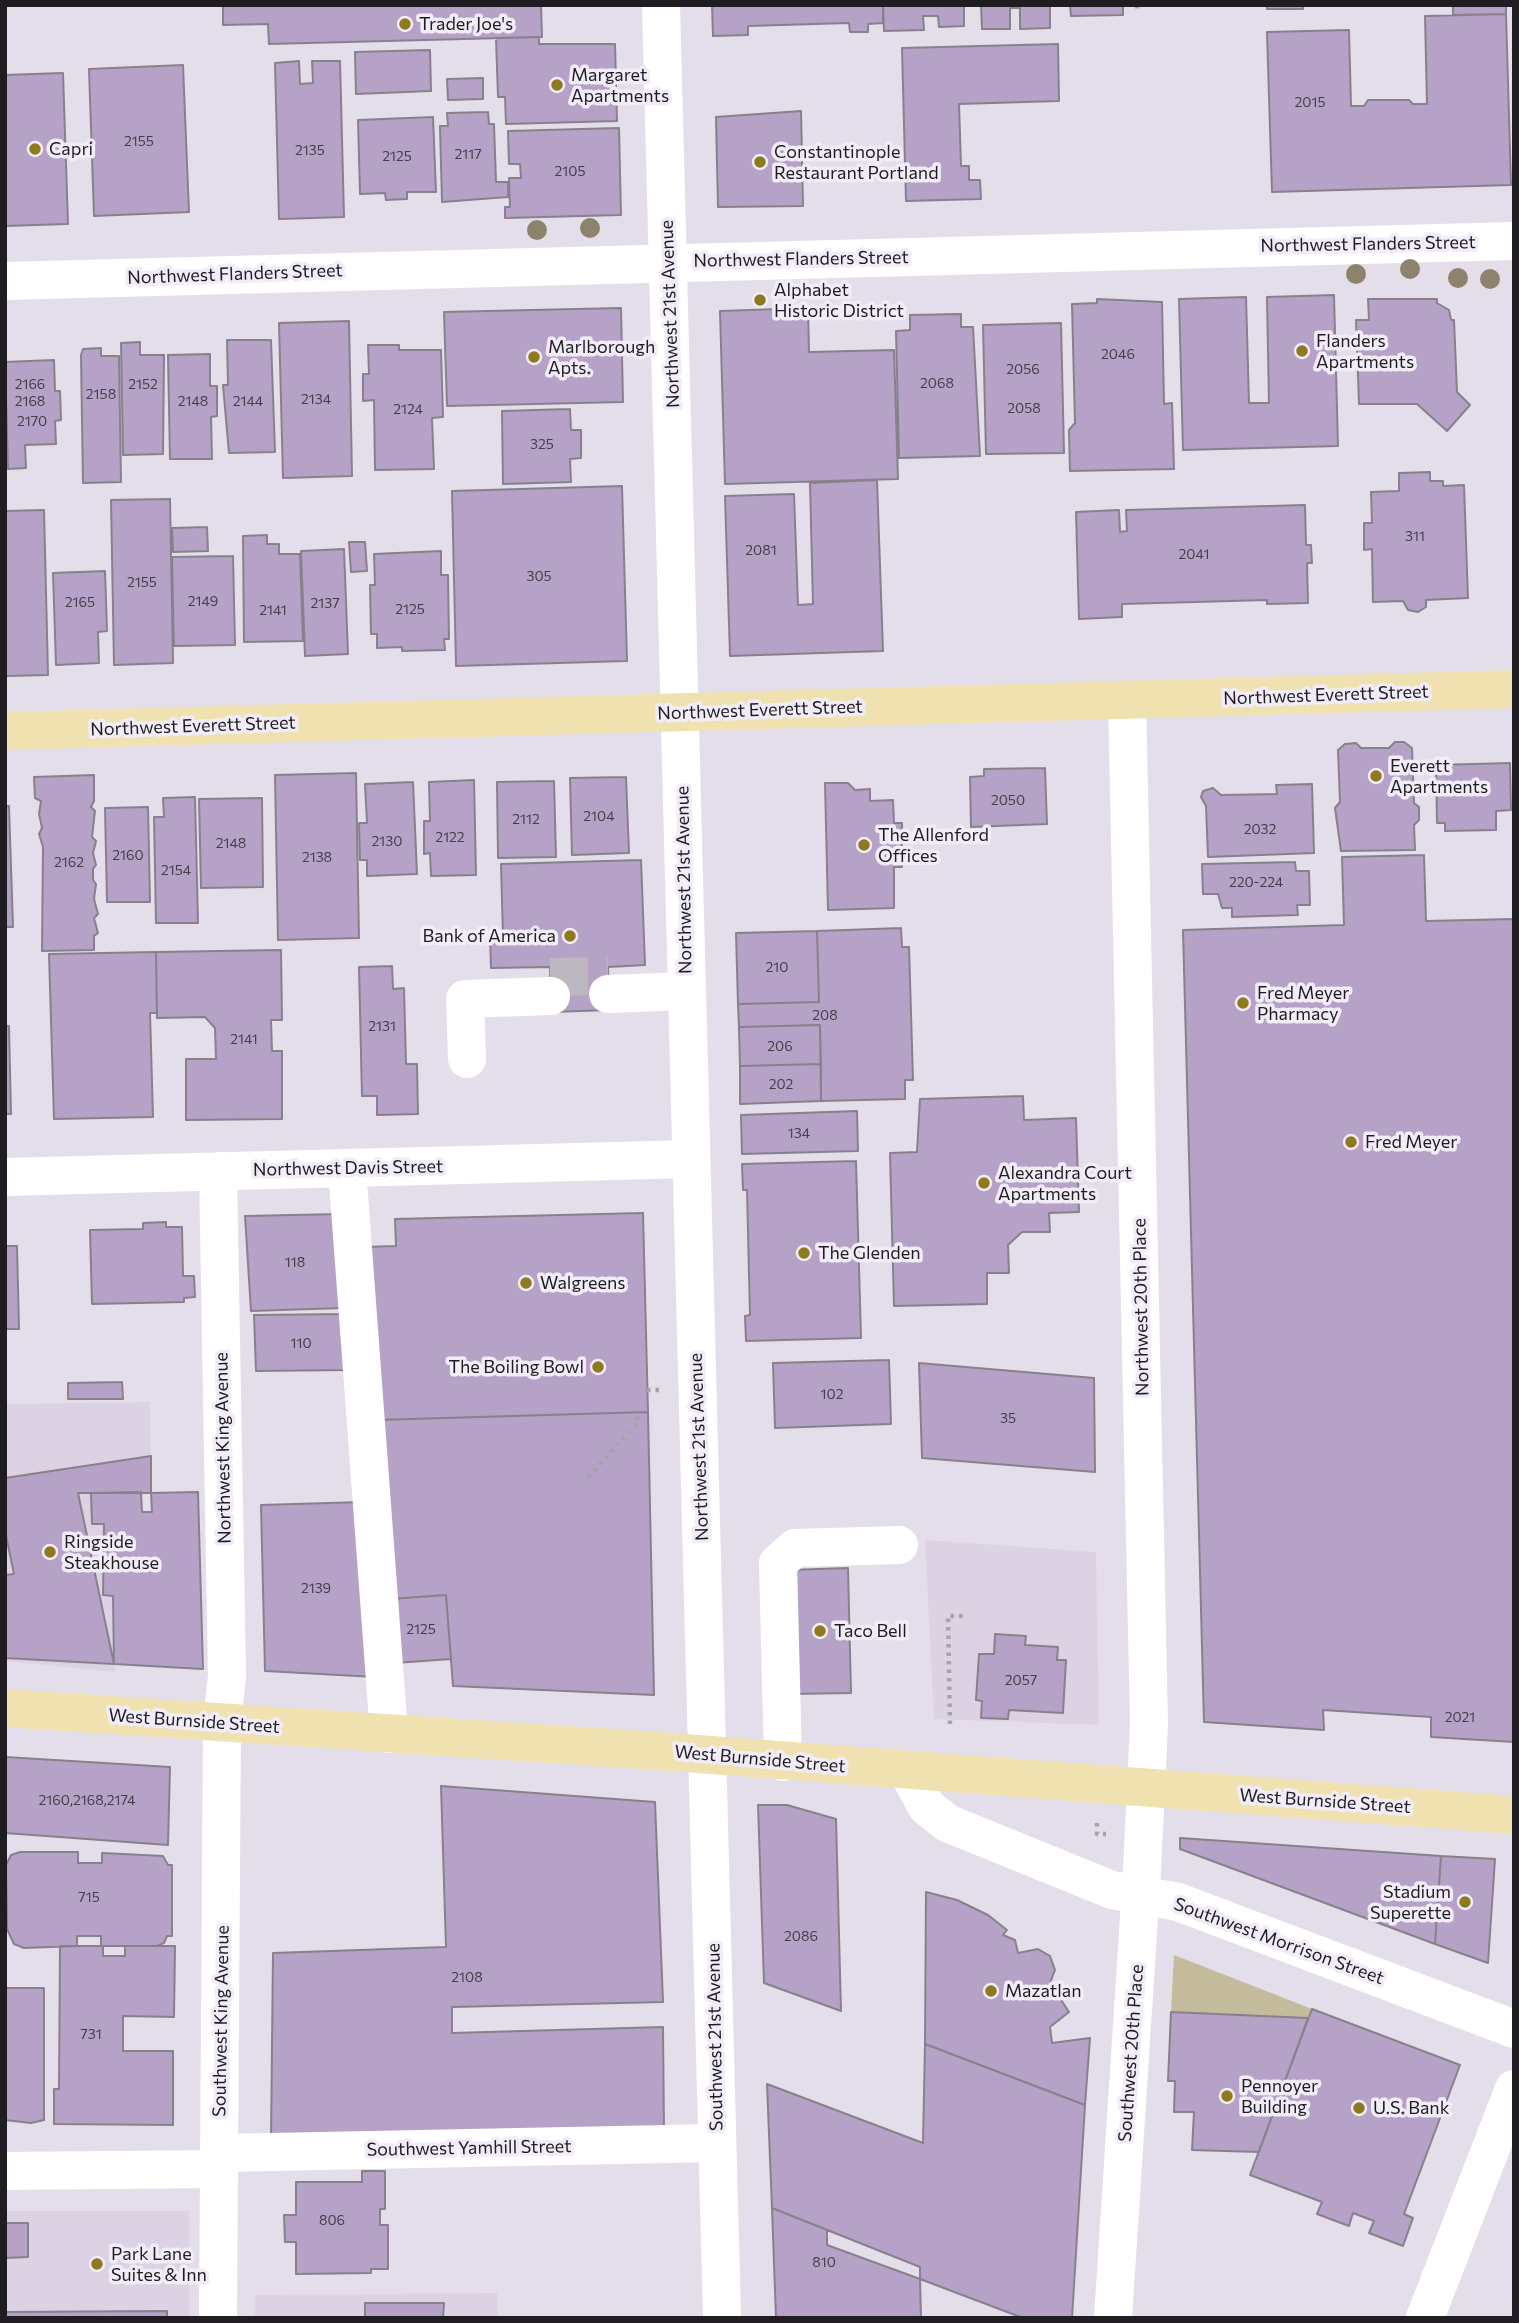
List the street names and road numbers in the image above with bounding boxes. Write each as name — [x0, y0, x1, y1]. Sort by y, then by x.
street label: Northwest 21st Avenue — [656, 220, 684, 408]
street label: Northwest Flanders Street — [1260, 231, 1476, 257]
street label: Northwest Flanders Street — [693, 246, 909, 272]
street label: Northwest Flanders Street — [127, 259, 343, 289]
street label: Northwest Everett Street — [1223, 681, 1429, 709]
street label: Northwest Everett Street — [657, 696, 863, 724]
street label: Northwest Everett Street — [90, 712, 296, 740]
street label: Northwest 21st Avenue — [672, 786, 696, 974]
street label: Northwest Davis Street — [253, 1156, 443, 1180]
street label: Northwest 20th Place — [1129, 1218, 1153, 1396]
street label: Northwest King Avenue — [211, 1352, 235, 1544]
street label: Northwest 21st Avenue — [685, 1353, 713, 1541]
street label: West Burnside Street — [108, 1704, 280, 1738]
street label: West Burnside Street — [674, 1741, 846, 1777]
street label: West Burnside Street — [1239, 1784, 1411, 1818]
street label: Southwest Morrison Street — [1171, 1893, 1387, 1989]
street label: Southwest King Avenue — [209, 1925, 233, 2117]
street label: Southwest 21st Avenue — [703, 1943, 727, 2131]
street label: Southwest 20th Place — [1114, 1964, 1148, 2142]
street label: Southwest Yamhill Street — [366, 2135, 572, 2161]

